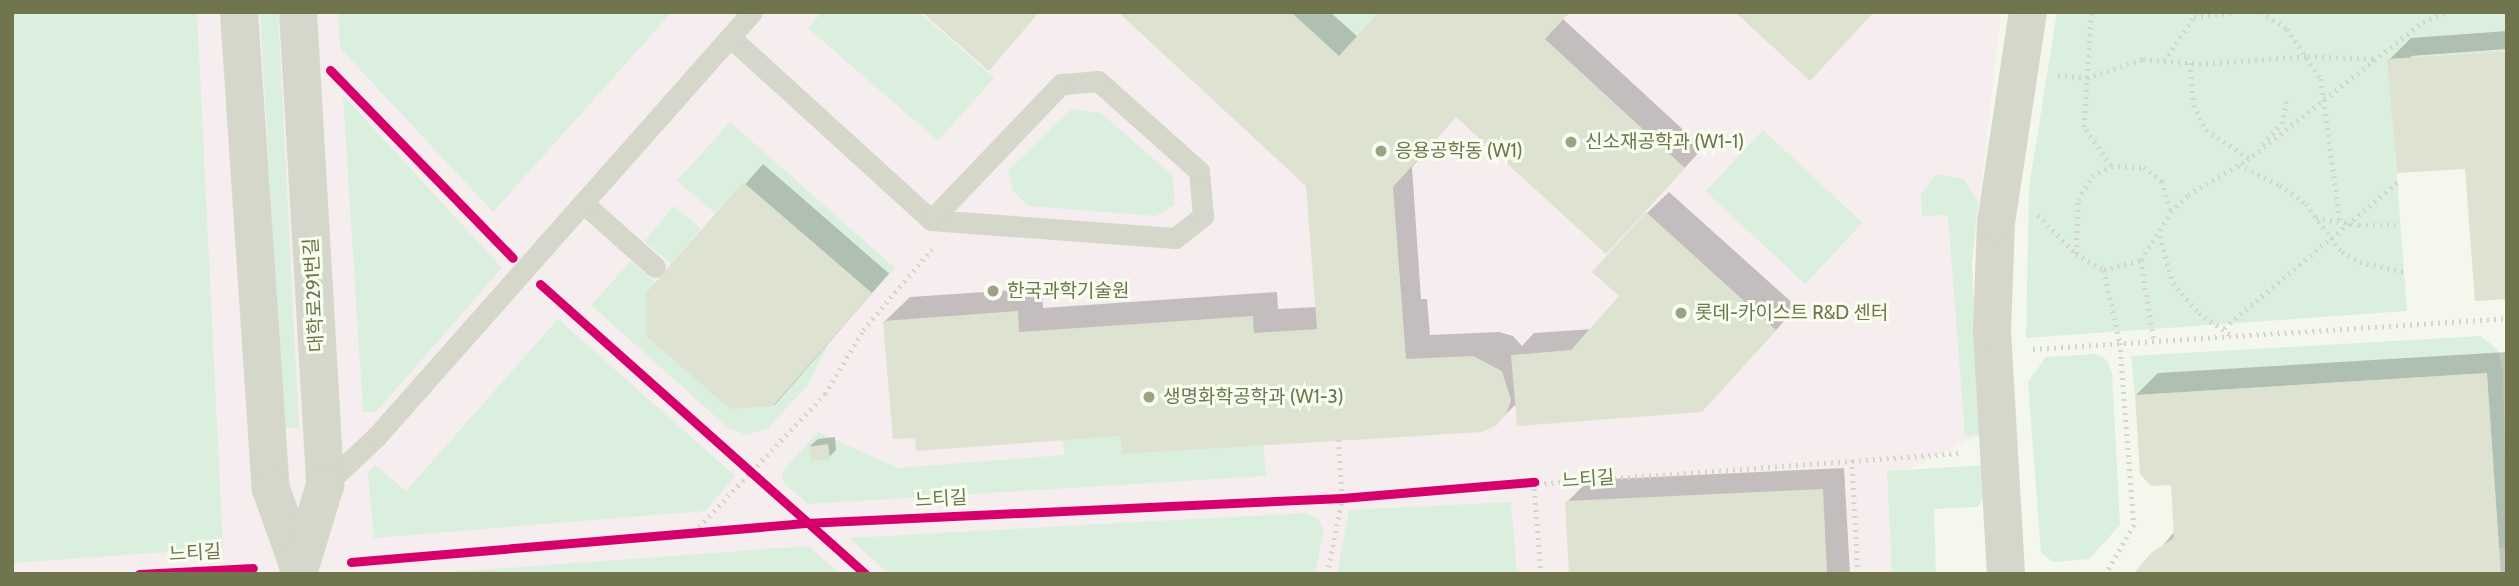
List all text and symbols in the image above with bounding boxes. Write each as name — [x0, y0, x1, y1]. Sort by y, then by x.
place label: 신소재공학과 (W1-1) — [1585, 131, 1744, 153]
marker: 신소재공학과 (W1-1) — [1563, 134, 1579, 150]
place label: 응용공학동 (W1) — [1395, 140, 1523, 162]
marker: 응용공학동 (W1) — [1373, 143, 1389, 159]
street label: 대학로291번길 — [300, 237, 328, 353]
place label: 한국과학기술원 — [1007, 280, 1129, 302]
marker: 한국과학기술원 — [985, 283, 1001, 299]
place label: 롯데-카이스트 R&D 센터 — [1695, 302, 1888, 324]
marker: 롯데-카이스트 R&D 센터 — [1673, 305, 1689, 321]
place label: 생명화학공학과 (W1-3) — [1163, 386, 1343, 408]
marker: 생명화학공학과 (W1-3) — [1141, 389, 1157, 405]
street label: 느티길 — [1561, 466, 1615, 492]
street label: 느티길 — [914, 486, 968, 512]
street label: 느티길 — [168, 540, 222, 566]

